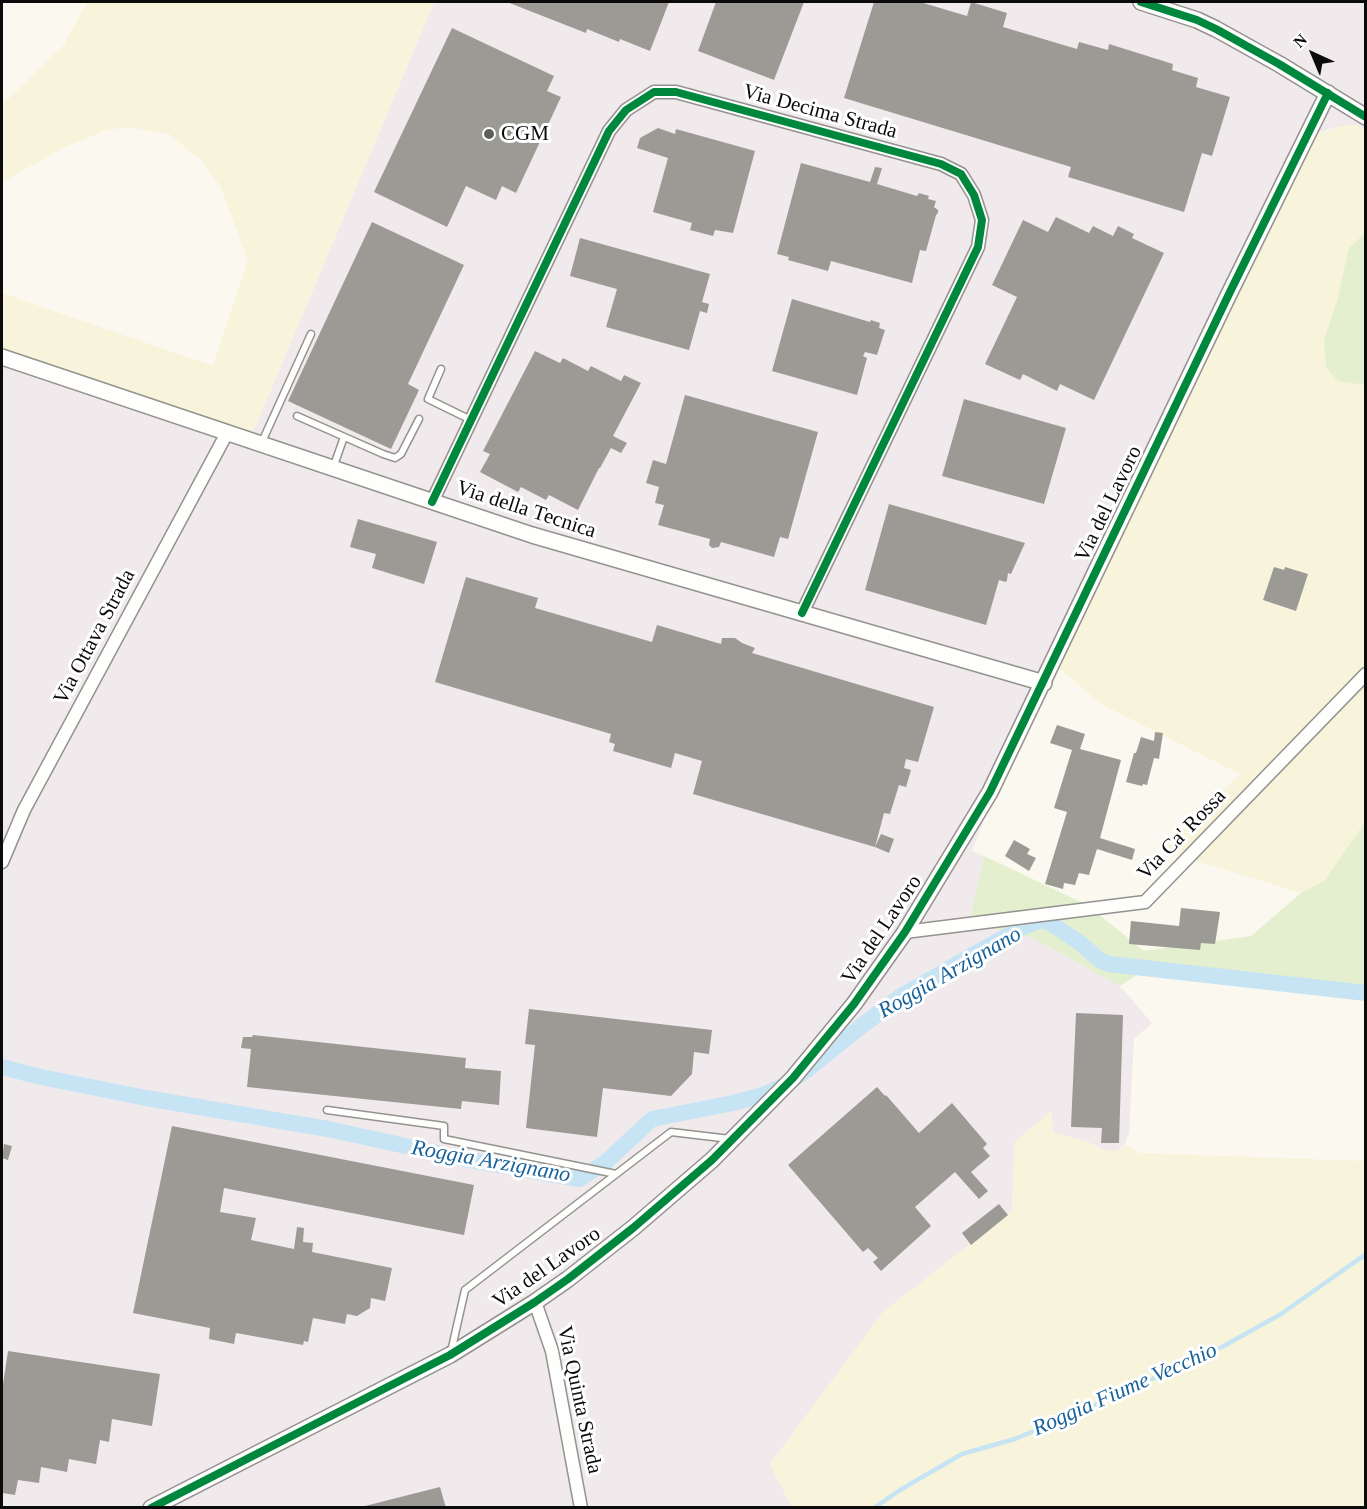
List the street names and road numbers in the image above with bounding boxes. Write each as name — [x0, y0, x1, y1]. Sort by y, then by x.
street label: Via Decima Strada — [740, 79, 900, 145]
street label: Via del Lavoro — [1070, 442, 1148, 566]
street label: Via della Tecnica — [453, 476, 599, 544]
street label: Via Ottava Strada — [49, 565, 141, 709]
street label: Via Ca' Rossa — [1132, 784, 1232, 886]
street label: Via del Lavoro — [836, 871, 928, 989]
street label: Via del Lavoro — [488, 1222, 606, 1314]
street label: Via Quinta Strada — [551, 1324, 607, 1476]

